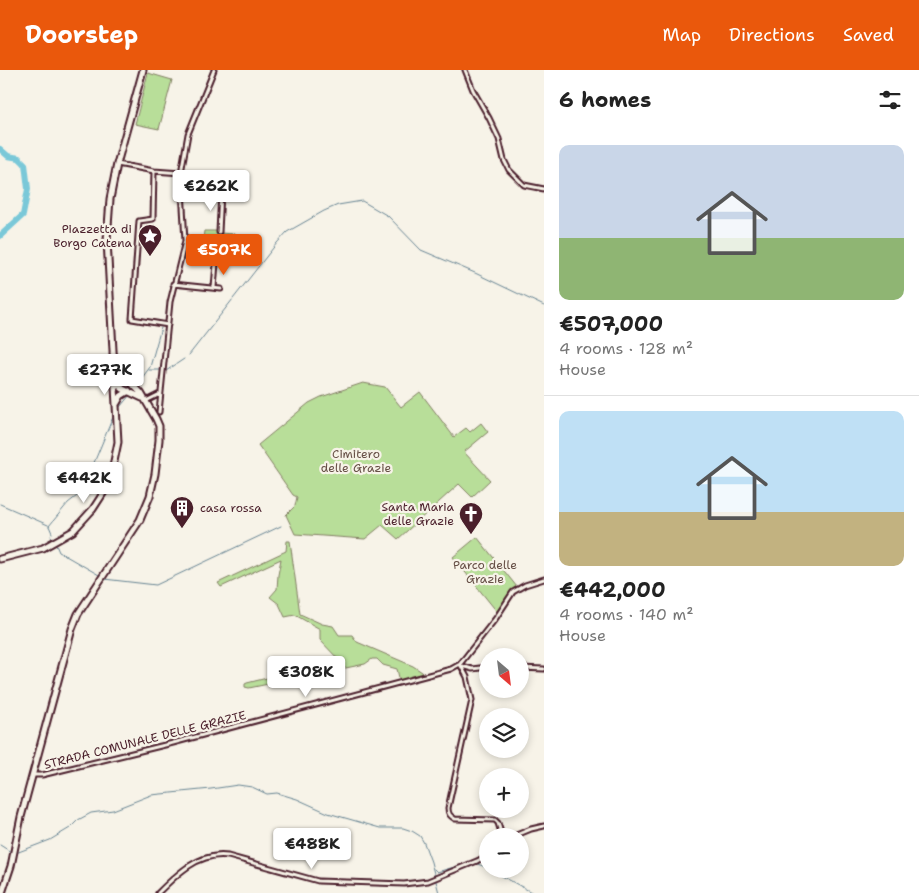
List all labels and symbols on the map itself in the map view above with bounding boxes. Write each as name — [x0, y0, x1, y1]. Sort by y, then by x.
pin: €262K — [176, 170, 246, 212]
place label: Piazzetta di Borgo Catena — [53, 221, 133, 251]
place icon: Piazzetta di Borgo Catena — [137, 223, 163, 257]
pin: €507K — [189, 234, 259, 276]
pin: €277K — [70, 354, 140, 396]
park label: Cimitero delle Grazie — [321, 446, 391, 476]
pin: €442K — [49, 462, 119, 504]
building icon: casa rossa — [169, 495, 195, 529]
place label: Santa Maria delle Grazie — [382, 499, 455, 529]
place label: casa rossa — [200, 500, 262, 516]
church icon: Santa Maria delle Grazie — [458, 501, 484, 535]
park label: Parco delle Grazie — [453, 557, 517, 587]
north arrow — [479, 648, 529, 698]
pin: €308K — [271, 656, 341, 698]
street label: STRADA COMUNALE DELLE GRAZIE — [42, 707, 248, 773]
pin: €488K — [277, 828, 347, 870]

